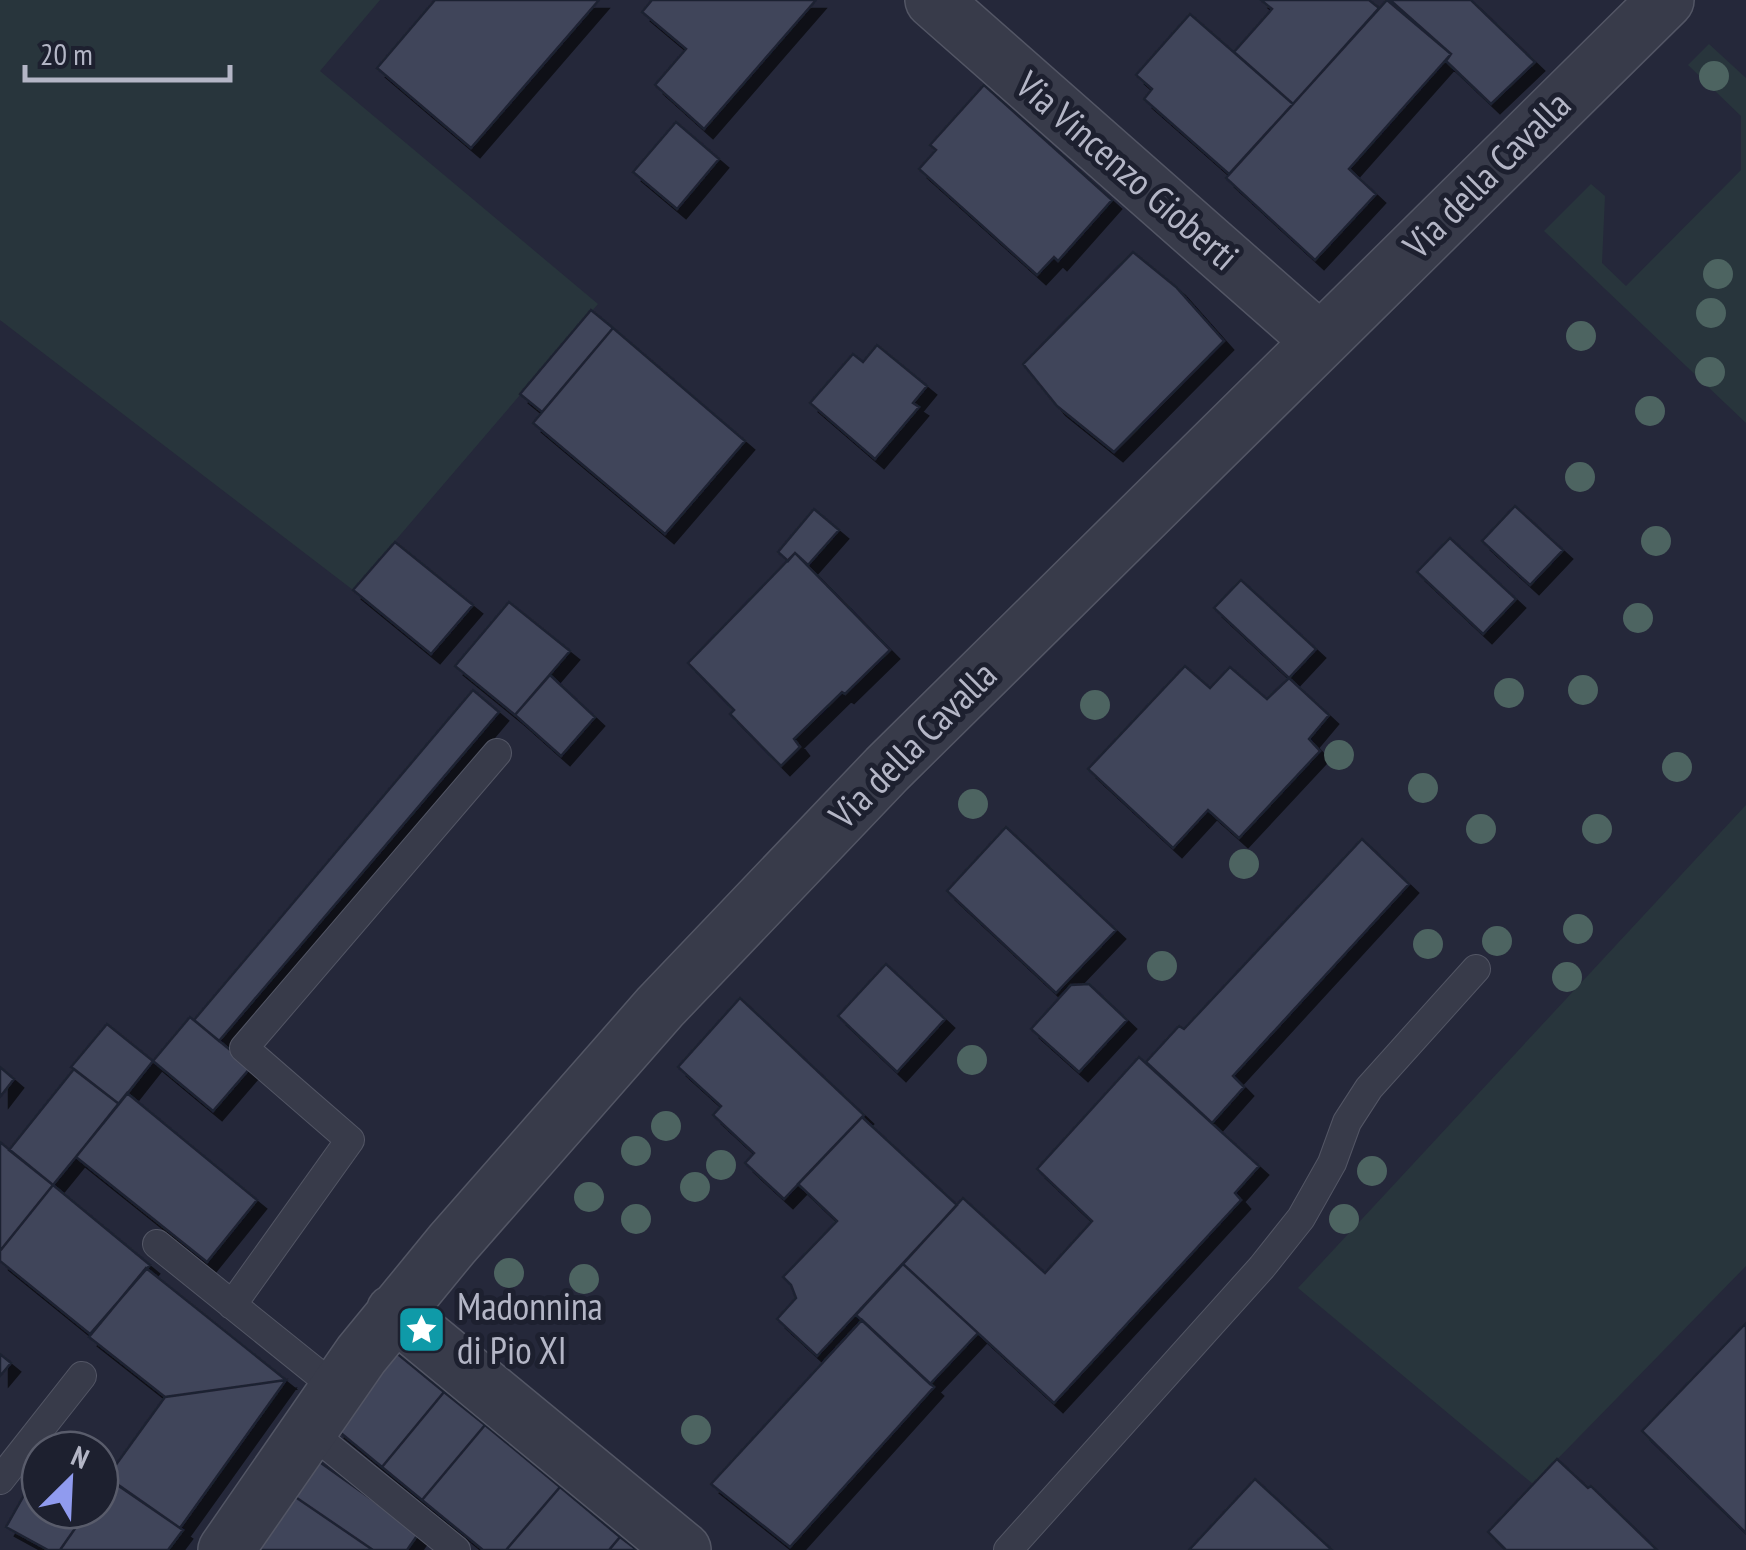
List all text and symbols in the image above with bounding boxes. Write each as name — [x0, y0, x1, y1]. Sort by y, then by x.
scale bar — [25, 20, 230, 82]
text: 20 m — [40, 34, 93, 73]
street label: Via Vincenzo Gioberti — [1006, 59, 1249, 280]
street label: Via della Cavalla — [1391, 80, 1580, 269]
street label: Via della Cavalla — [817, 650, 1006, 839]
place label: Madonnina di Pio XI — [457, 1281, 603, 1374]
place icon: Madonnina di Pio XI — [396, 1303, 448, 1355]
north arrow — [20, 1430, 120, 1530]
text: N — [66, 1437, 95, 1477]

